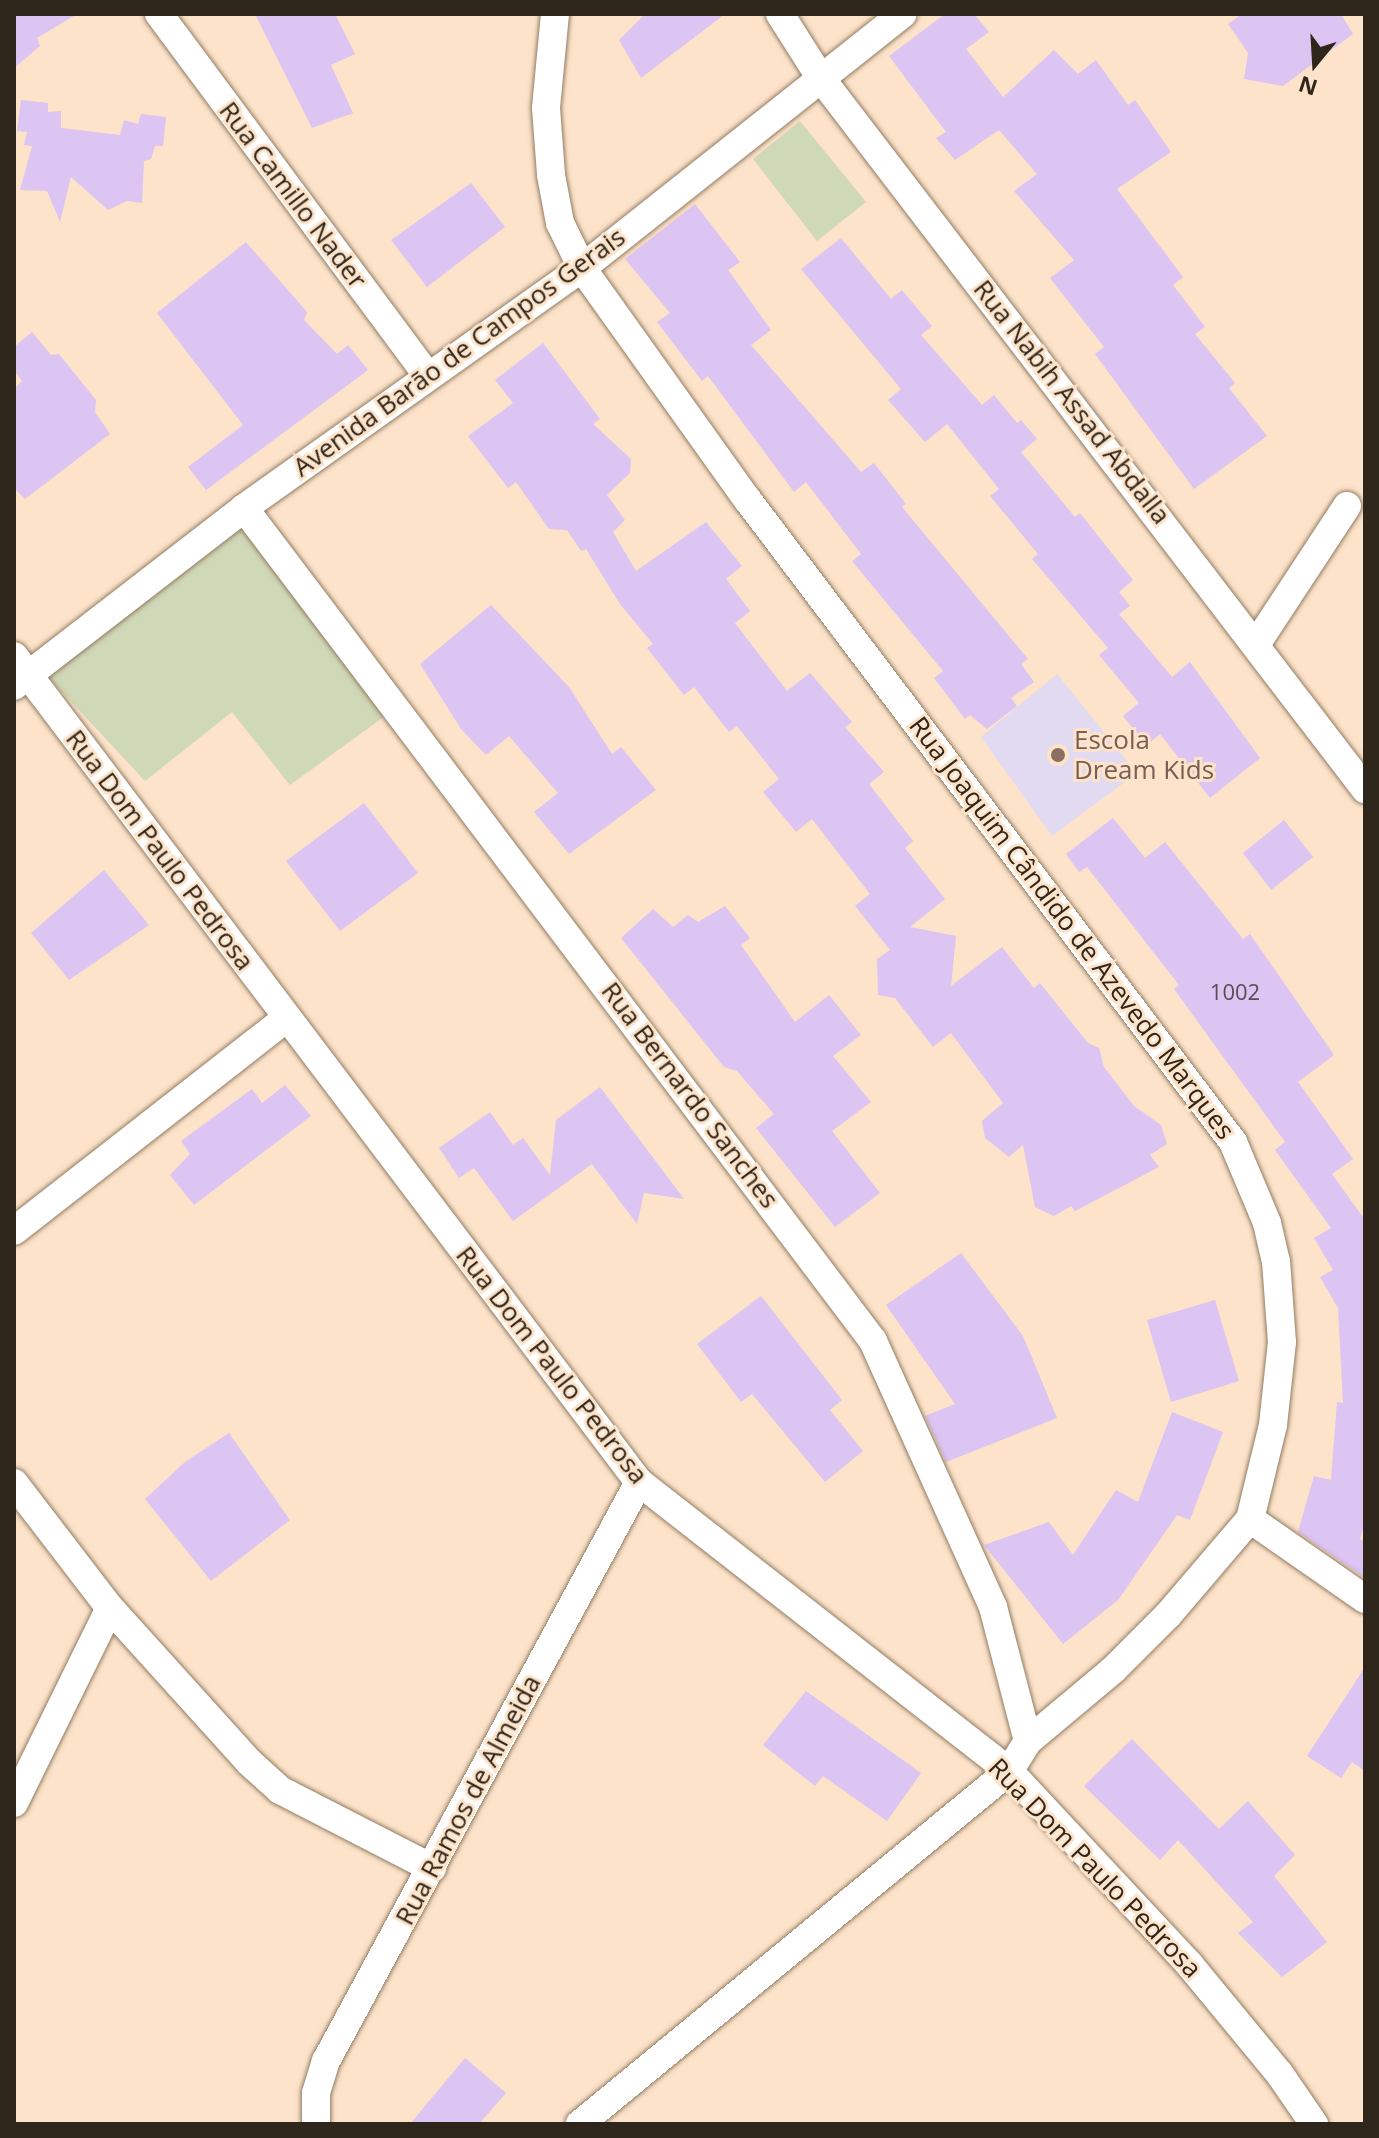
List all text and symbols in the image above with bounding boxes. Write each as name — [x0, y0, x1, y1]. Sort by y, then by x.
north arrow — [1275, 24, 1355, 104]
text: N — [1294, 70, 1321, 104]
street label: Rua Camillo Nader — [213, 96, 373, 294]
street label: Avenida Barão de Campos Gerais — [287, 221, 631, 483]
street label: Rua Nabih Assad Abdalla — [967, 274, 1177, 530]
street label: Rua Joaquim Cândido de Azevedo Marques — [903, 711, 1241, 1145]
street label: Rua Dom Paulo Pedrosa — [59, 724, 261, 976]
place label: Escola Dream Kids — [1074, 724, 1214, 786]
marker: Escola Dream Kids — [1049, 746, 1067, 764]
street label: Rua Bernardo Sanches — [595, 976, 785, 1214]
house number: 1002 — [1210, 979, 1260, 1005]
street label: Rua Dom Paulo Pedrosa — [450, 1240, 654, 1490]
street label: Rua Ramos de Almeida — [389, 1670, 547, 1930]
street label: Rua Dom Paulo Pedrosa — [982, 1752, 1208, 1984]

